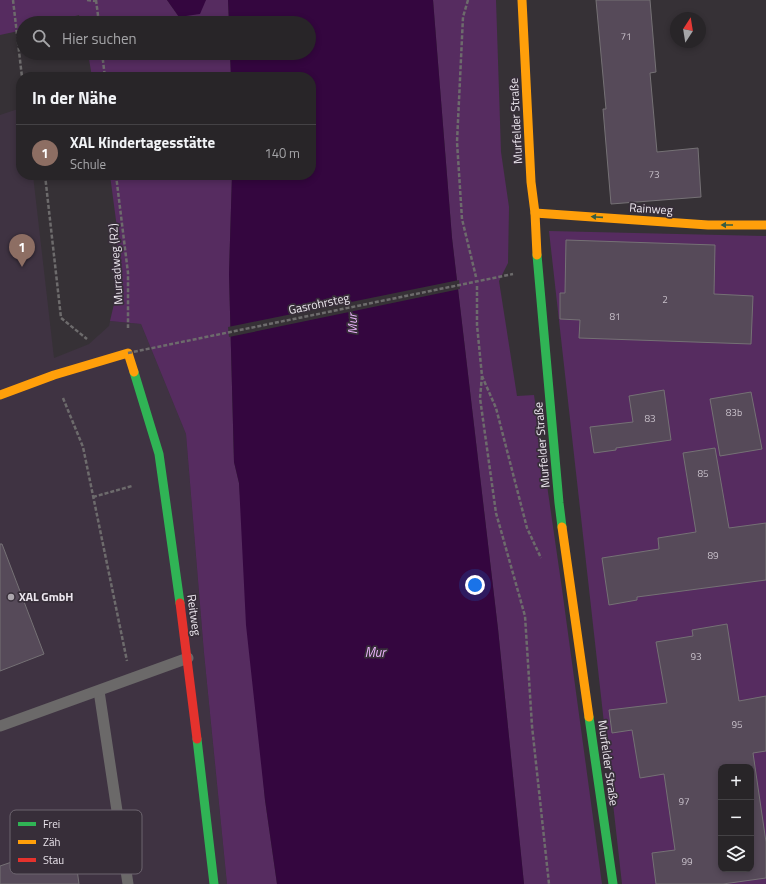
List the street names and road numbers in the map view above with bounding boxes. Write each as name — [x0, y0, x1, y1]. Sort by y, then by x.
street label: Murfelder Straße — [504, 77, 527, 165]
street label: Rainweg — [629, 197, 674, 220]
street label: Murradweg (R2) — [103, 223, 128, 305]
street label: Gasrohrsteg — [287, 288, 351, 319]
street label: Murfelder Straße — [528, 401, 555, 489]
street label: Reitweg — [182, 593, 207, 637]
street label: Murfelder Straße — [593, 719, 624, 807]

